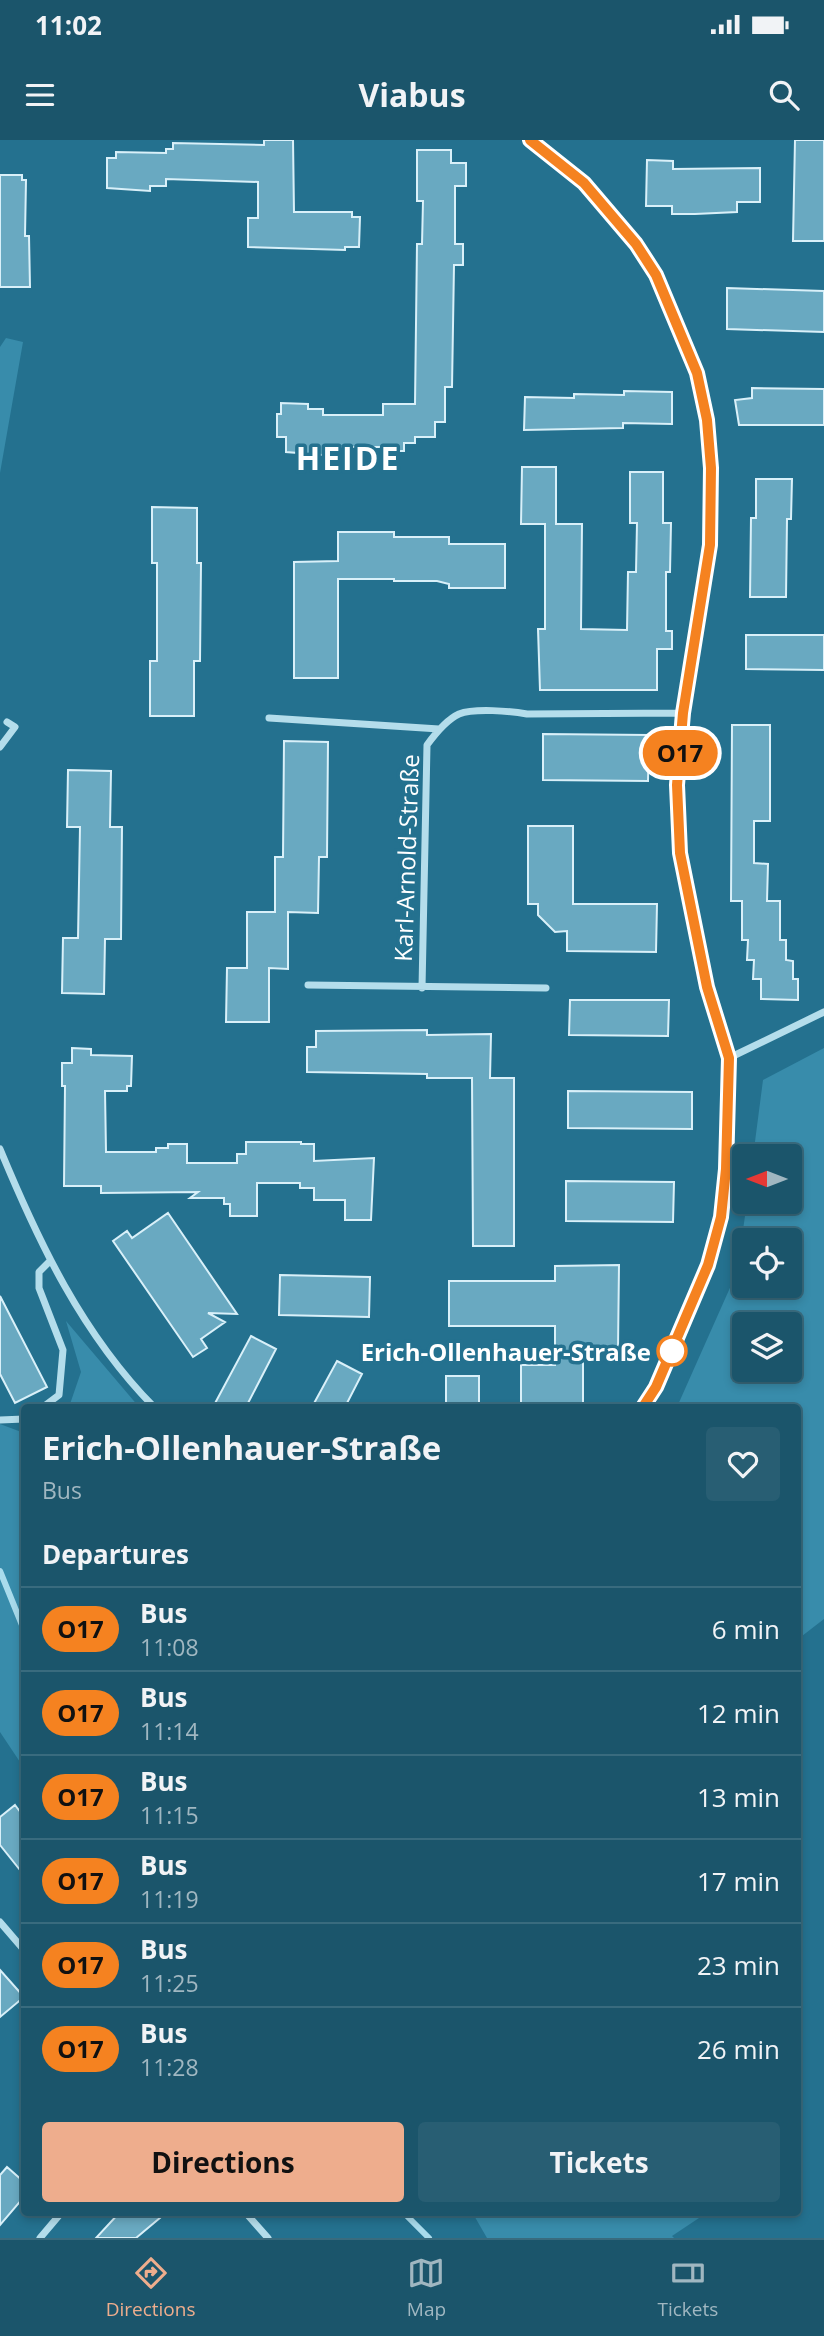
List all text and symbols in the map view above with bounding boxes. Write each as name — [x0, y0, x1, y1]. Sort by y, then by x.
text: 11:02 — [35, 7, 102, 43]
text: Viabus — [358, 73, 466, 116]
icon: menu — [21, 76, 59, 114]
icon: search — [765, 76, 803, 114]
district label: HEIDE — [296, 436, 400, 479]
line badge: O17 — [640, 730, 720, 776]
text: O17 — [657, 736, 703, 769]
street label: Karl-Arnold-Straße — [386, 754, 426, 962]
north arrow — [732, 1144, 802, 1214]
map controls — [732, 1144, 802, 1382]
button: locate — [732, 1228, 802, 1298]
button: layers — [732, 1312, 802, 1382]
place label: Erich-Ollenhauer-Straße — [361, 1335, 651, 1368]
marker: Erich-Ollenhauer-Straße — [657, 1336, 687, 1366]
text: Erich-Ollenhauer-Straße — [42, 1425, 441, 1470]
button: heart — [706, 1427, 780, 1501]
text: Bus — [42, 1474, 82, 1506]
text: Departures — [42, 1536, 189, 1572]
text: Bus — [140, 1595, 187, 1631]
text: 6 min — [712, 1611, 780, 1647]
text: O17 — [57, 1612, 104, 1645]
text: 11:08 — [140, 1631, 199, 1663]
text: Bus — [140, 1679, 187, 1715]
text: 12 min — [697, 1695, 780, 1731]
text: O17 — [57, 1696, 104, 1729]
text: 11:14 — [140, 1715, 199, 1747]
text: Bus — [140, 1763, 187, 1799]
text: 13 min — [697, 1779, 780, 1815]
text: O17 — [57, 1780, 104, 1813]
text: 11:15 — [140, 1799, 199, 1831]
text: Bus — [140, 1847, 187, 1883]
text: 17 min — [697, 1863, 780, 1899]
text: O17 — [57, 1864, 104, 1897]
text: 11:19 — [140, 1883, 199, 1915]
text: Bus — [140, 1931, 187, 1967]
text: 23 min — [697, 1947, 780, 1983]
text: O17 — [57, 1948, 104, 1981]
text: 11:25 — [140, 1967, 199, 1999]
text: Bus — [140, 2015, 187, 2051]
text: 26 min — [697, 2031, 780, 2067]
text: O17 — [57, 2032, 104, 2065]
text: 11:28 — [140, 2051, 199, 2083]
button: Directions — [42, 2122, 404, 2202]
button: Tickets — [418, 2122, 780, 2202]
tab: Directions — [106, 2254, 196, 2322]
tab: Map — [407, 2254, 446, 2322]
tab: Tickets — [657, 2254, 718, 2322]

